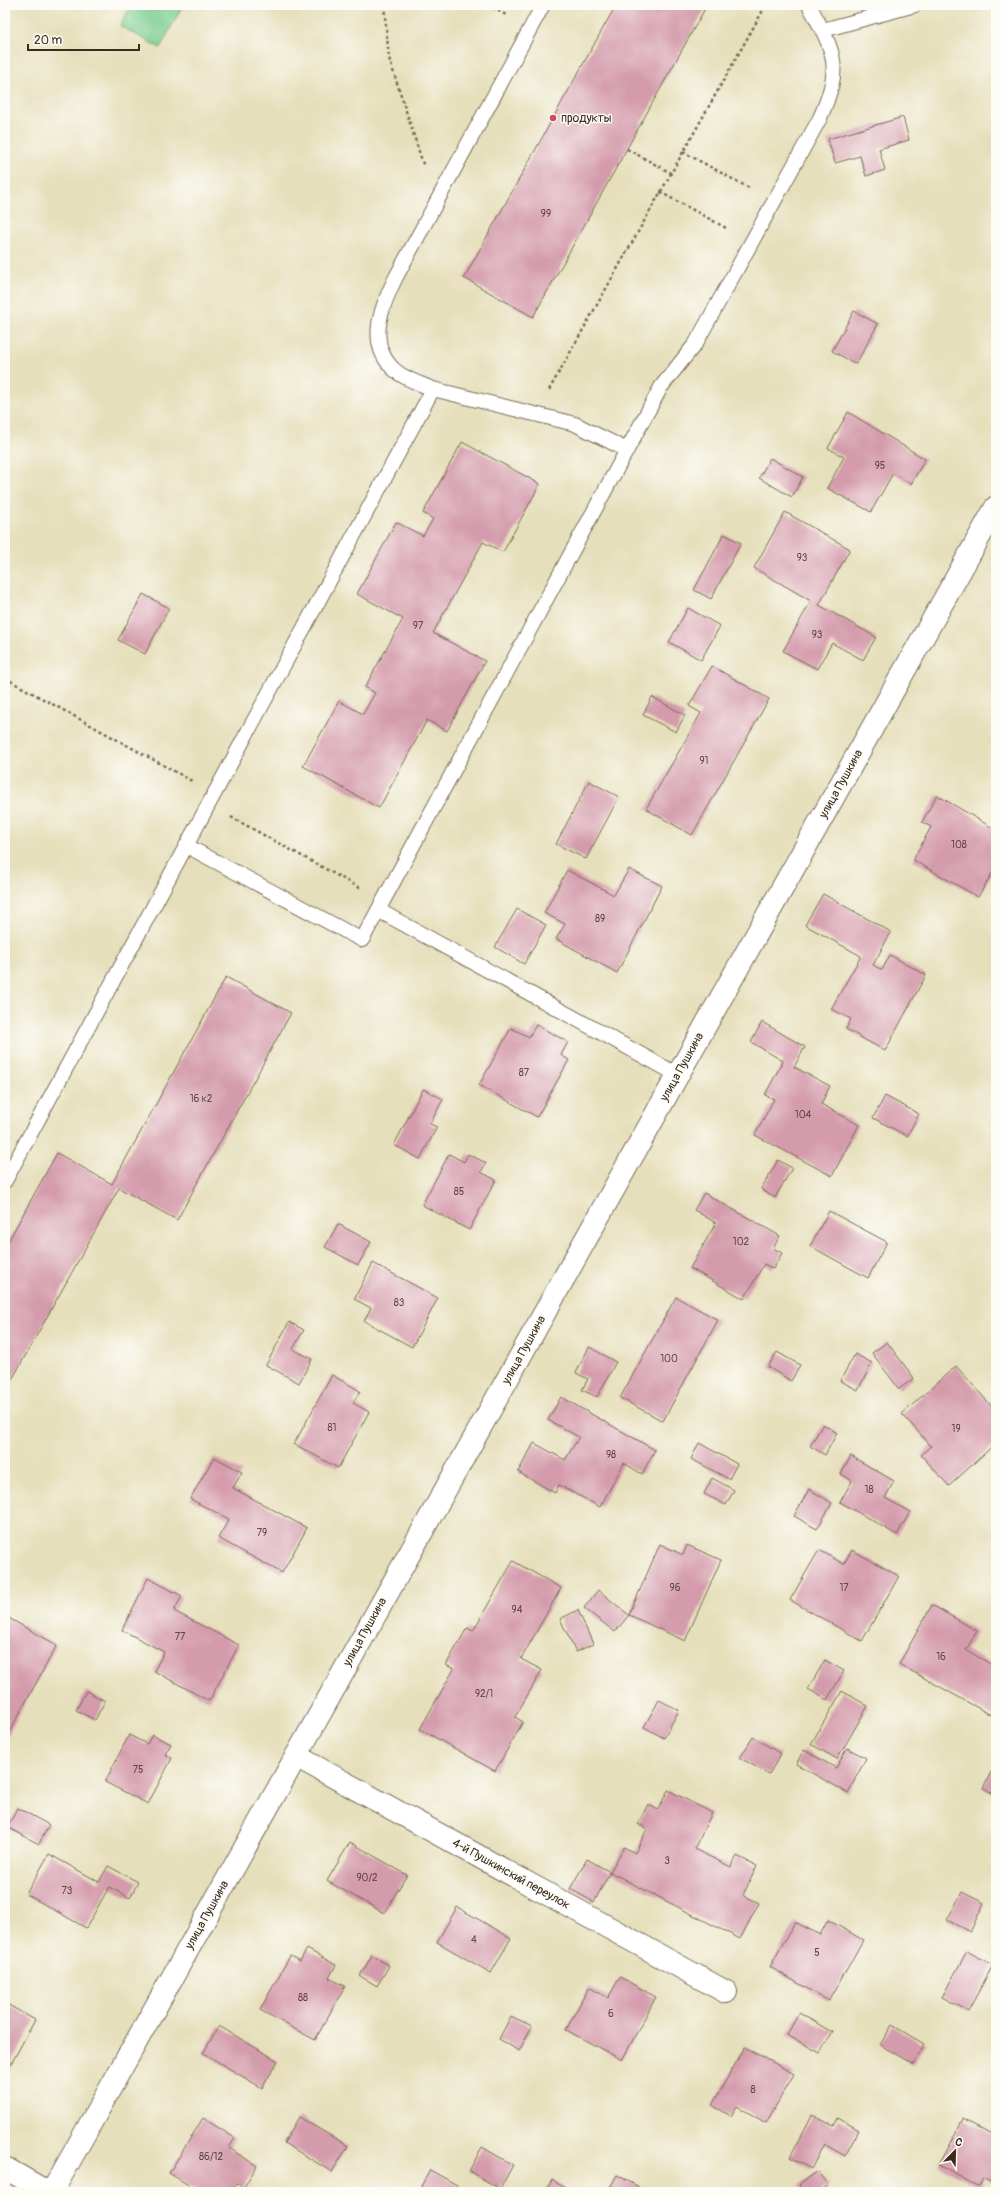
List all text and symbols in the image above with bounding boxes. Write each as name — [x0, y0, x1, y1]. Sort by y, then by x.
scale bar — [28, 26, 139, 52]
text: 20 m — [34, 33, 63, 48]
place label: продукты — [561, 111, 612, 126]
marker: продукты — [548, 113, 558, 123]
house number: 99 — [541, 208, 551, 220]
house number: 95 — [875, 460, 885, 472]
house number: 93 — [797, 552, 808, 564]
house number: 97 — [413, 620, 424, 632]
house number: 93 — [812, 629, 823, 641]
street label: улица Пушкина — [815, 747, 866, 822]
house number: 91 — [699, 755, 709, 767]
house number: 108 — [951, 839, 967, 851]
house number: 89 — [595, 913, 605, 925]
street label: улица Пушкина — [656, 1030, 707, 1105]
house number: 87 — [519, 1067, 530, 1079]
house number: 16 к2 — [190, 1093, 213, 1105]
house number: 104 — [795, 1109, 811, 1121]
house number: 85 — [454, 1186, 464, 1198]
house number: 102 — [733, 1236, 750, 1248]
house number: 83 — [394, 1297, 405, 1309]
street label: улица Пушкина — [498, 1313, 549, 1388]
house number: 100 — [660, 1353, 678, 1365]
house number: 81 — [328, 1422, 337, 1434]
house number: 19 — [951, 1423, 961, 1435]
house number: 98 — [606, 1449, 616, 1461]
house number: 18 — [865, 1484, 873, 1496]
house number: 79 — [257, 1527, 267, 1539]
house number: 96 — [670, 1582, 681, 1594]
house number: 17 — [839, 1582, 849, 1594]
street label: улица Пушкина — [339, 1595, 390, 1670]
house number: 94 — [512, 1604, 523, 1616]
house number: 77 — [175, 1631, 186, 1643]
house number: 16 — [936, 1651, 946, 1663]
house number: 92/1 — [475, 1688, 493, 1700]
house number: 75 — [133, 1764, 143, 1776]
street label: 4-й Пушкинский переулок — [449, 1835, 573, 1913]
house number: 3 — [664, 1855, 670, 1867]
house number: 90/2 — [356, 1872, 378, 1884]
street label: улица Пушкина — [181, 1878, 232, 1953]
house number: 73 — [62, 1885, 73, 1897]
house number: 4 — [471, 1934, 477, 1946]
house number: 5 — [814, 1947, 820, 1959]
house number: 88 — [298, 1992, 308, 2004]
house number: 6 — [608, 2008, 614, 2020]
house number: 8 — [750, 2084, 756, 2096]
north arrow — [935, 2131, 975, 2171]
text: С — [953, 2135, 965, 2150]
house number: 86/12 — [199, 2151, 223, 2163]

